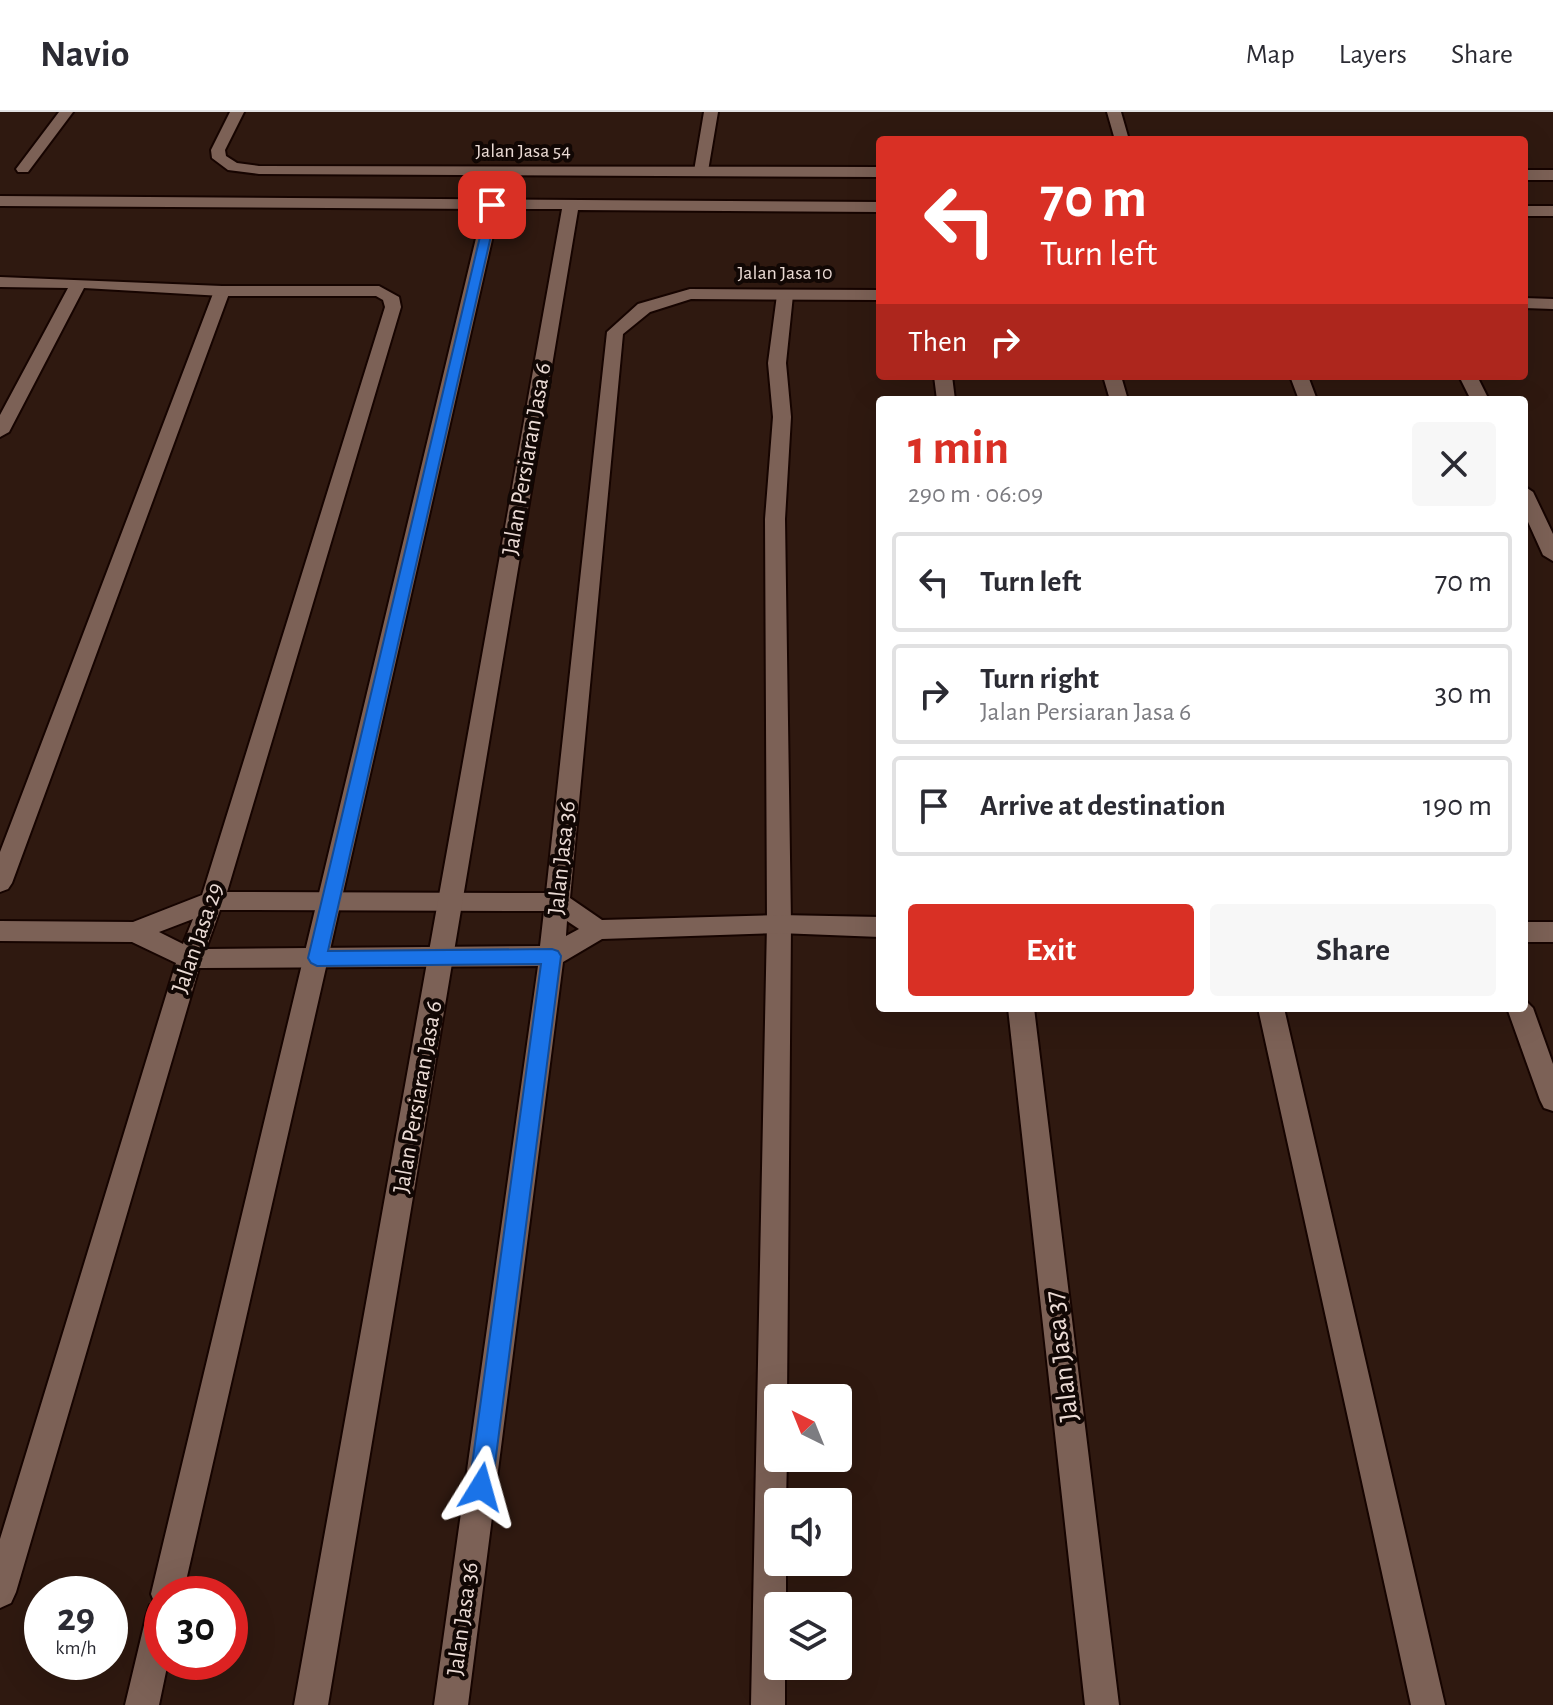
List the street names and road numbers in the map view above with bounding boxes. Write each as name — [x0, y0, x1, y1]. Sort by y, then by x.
street label: Jalan Jasa 54 — [475, 141, 571, 161]
street label: Jalan Jasa 10 — [737, 263, 833, 283]
street label: Jalan Persiaran Jasa 6 — [498, 361, 556, 557]
street label: Jalan Jasa 36 — [544, 800, 580, 916]
street label: Jalan Jasa 29 — [168, 880, 228, 996]
street label: Jalan Persiaran Jasa 6 — [389, 999, 447, 1195]
street label: Jalan Jasa 37 — [1040, 1289, 1084, 1423]
street label: Jalan Jasa 36 — [443, 1561, 483, 1677]

